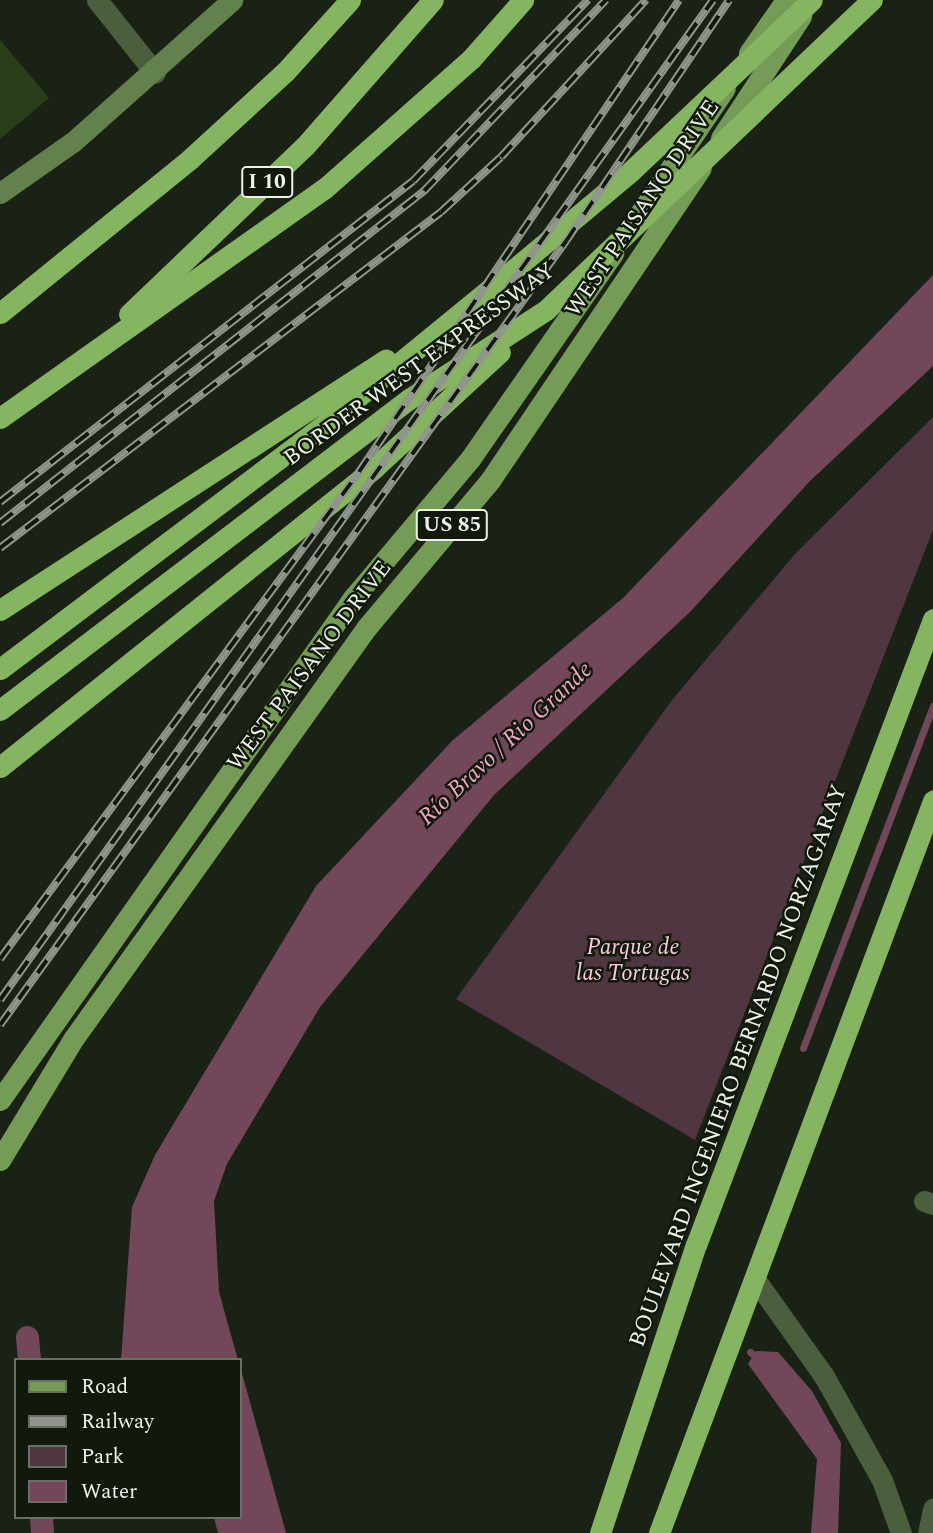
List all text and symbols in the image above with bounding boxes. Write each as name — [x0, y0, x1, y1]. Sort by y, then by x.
street label: WEST PAISANO DRIVE — [560, 95, 726, 323]
road number: I 10 — [241, 164, 293, 200]
street label: BORDER WEST EXPRESSWAY — [279, 257, 561, 473]
road number: US 85 — [415, 508, 489, 542]
street label: WEST PAISANO DRIVE — [222, 555, 398, 777]
water label: Río Bravo / Rio Grande — [413, 656, 599, 832]
street label: BOULEVARD INGENIERO BERNARDO NORZAGARAY — [624, 781, 854, 1351]
park label: Parque de las Tortugas — [576, 934, 690, 988]
legend — [14, 1358, 242, 1519]
text: Road — [81, 1371, 128, 1403]
text: Railway — [81, 1406, 154, 1438]
text: Park — [81, 1441, 124, 1473]
text: Water — [81, 1476, 137, 1508]

